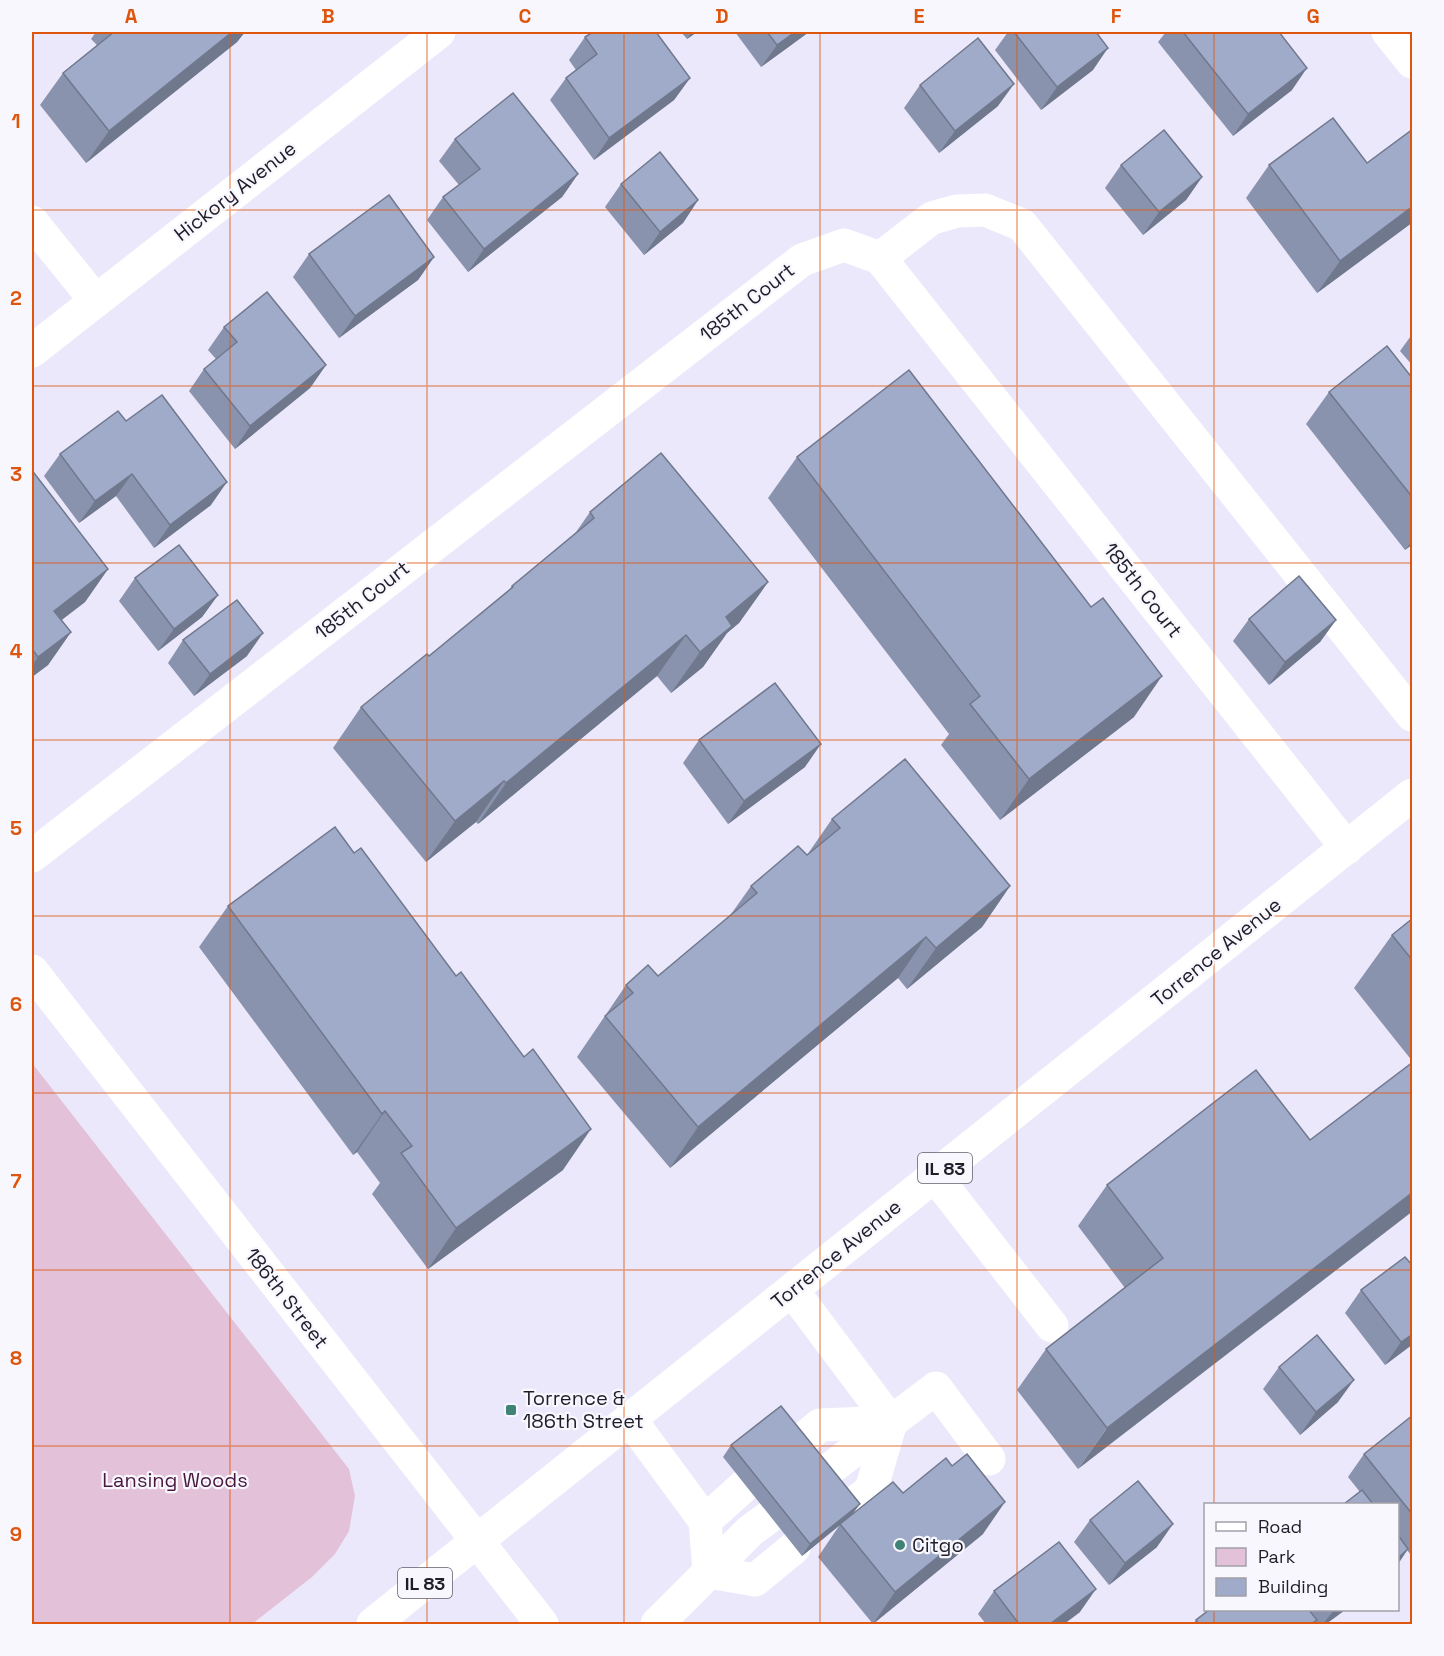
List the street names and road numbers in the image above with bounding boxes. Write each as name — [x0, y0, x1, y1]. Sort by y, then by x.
street label: Hickory Avenue — [169, 135, 301, 247]
street label: 185th Court — [694, 257, 800, 347]
street label: 185th Court — [1098, 537, 1188, 643]
street label: 185th Court — [309, 555, 415, 645]
street label: Torrence Avenue — [1146, 891, 1286, 1013]
road number: IL 83 — [918, 1153, 972, 1183]
street label: Torrence Avenue — [766, 1193, 906, 1315]
street label: 186th Street — [240, 1242, 334, 1354]
road number: IL 83 — [398, 1568, 452, 1598]

